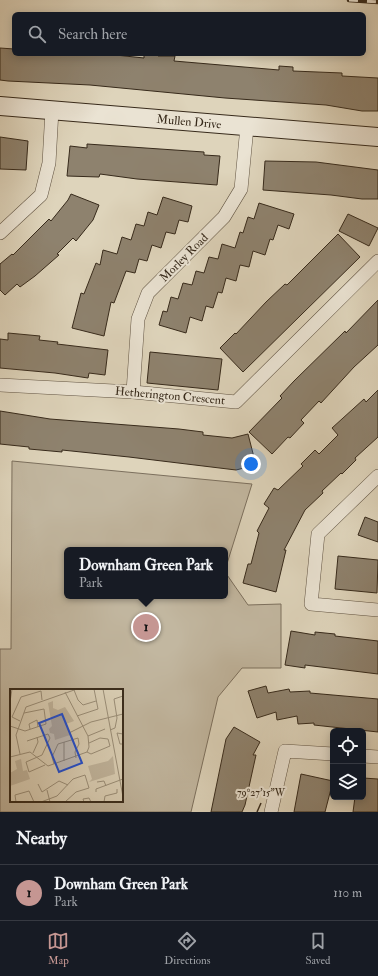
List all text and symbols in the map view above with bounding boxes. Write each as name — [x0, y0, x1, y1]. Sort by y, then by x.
search box — [12, 12, 366, 56]
icon: search — [26, 23, 48, 45]
text: Search here — [58, 25, 127, 44]
street label: Mullen Drive — [156, 112, 222, 132]
street label: Morley Road — [157, 231, 211, 285]
street label: Hetherington Crescent — [114, 384, 226, 408]
your location — [241, 454, 261, 474]
popup — [64, 547, 228, 599]
text: Downham Green Park — [79, 556, 213, 575]
text: Park — [79, 575, 103, 591]
pin: 1 — [133, 612, 159, 642]
inset map — [10, 689, 123, 802]
map controls — [330, 728, 366, 800]
button: locate — [330, 728, 366, 764]
button: layers — [330, 764, 366, 800]
text: 79°27'15"W — [237, 787, 286, 799]
text: Nearby — [16, 828, 67, 849]
text: Downham Green Park — [54, 875, 188, 894]
text: 1 — [27, 885, 31, 901]
text: 110 m — [333, 885, 362, 901]
text: Park — [54, 894, 78, 910]
tab: Map — [47, 930, 69, 967]
tab: Directions — [164, 930, 211, 967]
tab: Saved — [305, 930, 331, 967]

